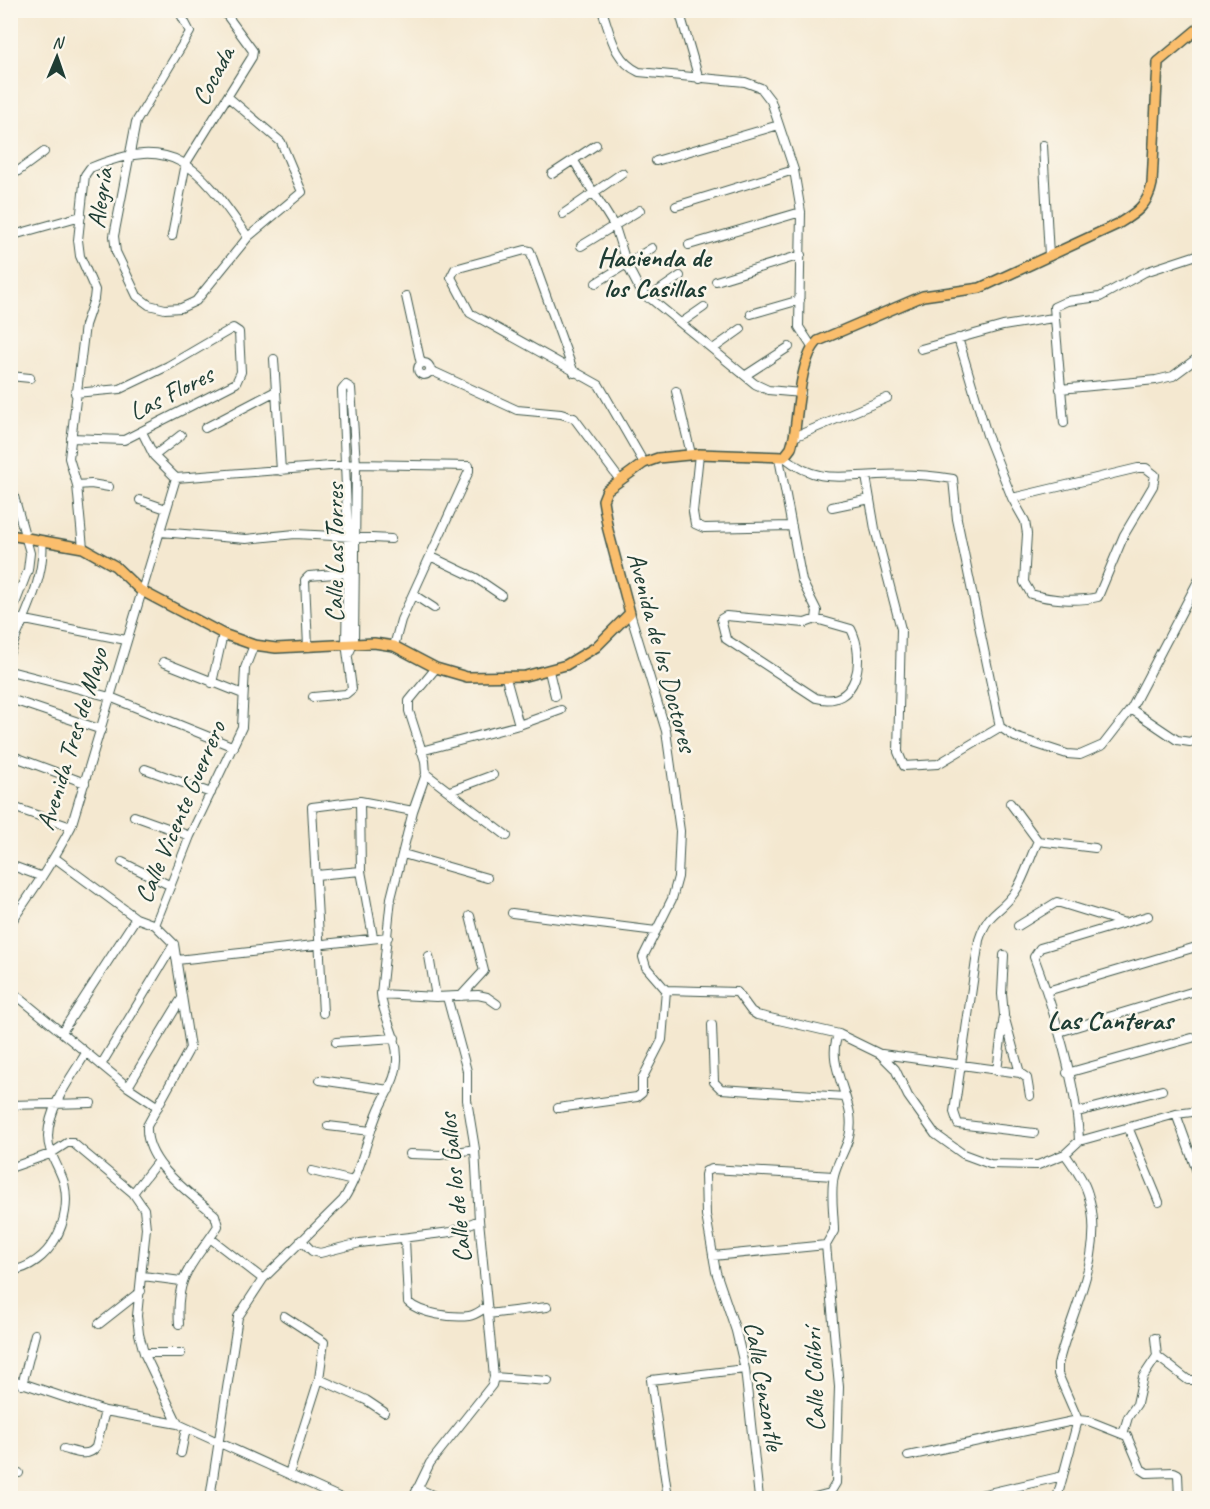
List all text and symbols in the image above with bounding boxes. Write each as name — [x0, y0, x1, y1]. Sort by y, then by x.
north arrow — [27, 27, 87, 87]
text: N — [52, 33, 66, 53]
street label: Cocada — [184, 39, 243, 111]
street label: Alegría — [79, 164, 121, 230]
district label: Hacienda de los Casillas — [597, 240, 713, 305]
street label: Las Flores — [123, 357, 220, 428]
street label: Calle Las Torres — [318, 481, 351, 623]
street label: Avenida de los Doctores — [619, 549, 705, 757]
street label: Avenida Tres de Mayo — [29, 642, 116, 834]
street label: Calle Vicente Guerrero — [127, 714, 234, 908]
district label: Las Canteras — [1047, 1003, 1175, 1037]
street label: Calle de los Gallos — [430, 1109, 479, 1265]
street label: Calle Cenzontle — [736, 1319, 792, 1455]
street label: Calle Colibrí — [796, 1322, 832, 1432]

